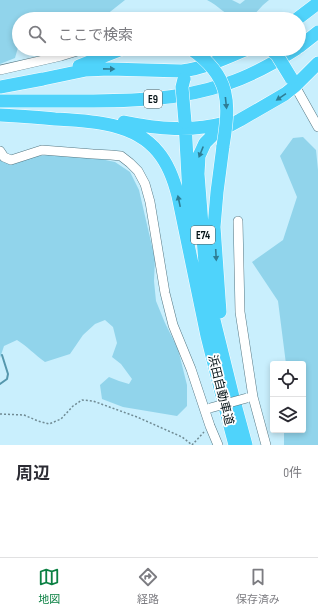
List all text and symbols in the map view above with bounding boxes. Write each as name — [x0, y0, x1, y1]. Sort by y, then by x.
search box — [12, 12, 306, 56]
icon: search — [26, 23, 48, 45]
text: ここで検索 — [58, 26, 133, 45]
one-way arrow — [103, 66, 116, 72]
road number: E9 — [144, 90, 162, 108]
one-way arrow — [276, 93, 286, 101]
one-way arrow — [223, 96, 229, 109]
one-way arrow — [198, 147, 204, 159]
one-way arrow — [176, 195, 182, 207]
road number: E74 — [191, 226, 215, 244]
one-way arrow — [212, 249, 219, 261]
street label: 浜田自動車道 — [205, 353, 237, 427]
map controls — [270, 361, 306, 433]
button: locate — [270, 361, 306, 397]
button: layers — [270, 397, 306, 433]
text: 周辺 — [16, 464, 50, 484]
text: 0件 — [283, 465, 302, 481]
tab: 地図 — [38, 566, 60, 606]
tab: 経路 — [137, 566, 159, 606]
tab: 保存済み — [236, 566, 280, 606]

